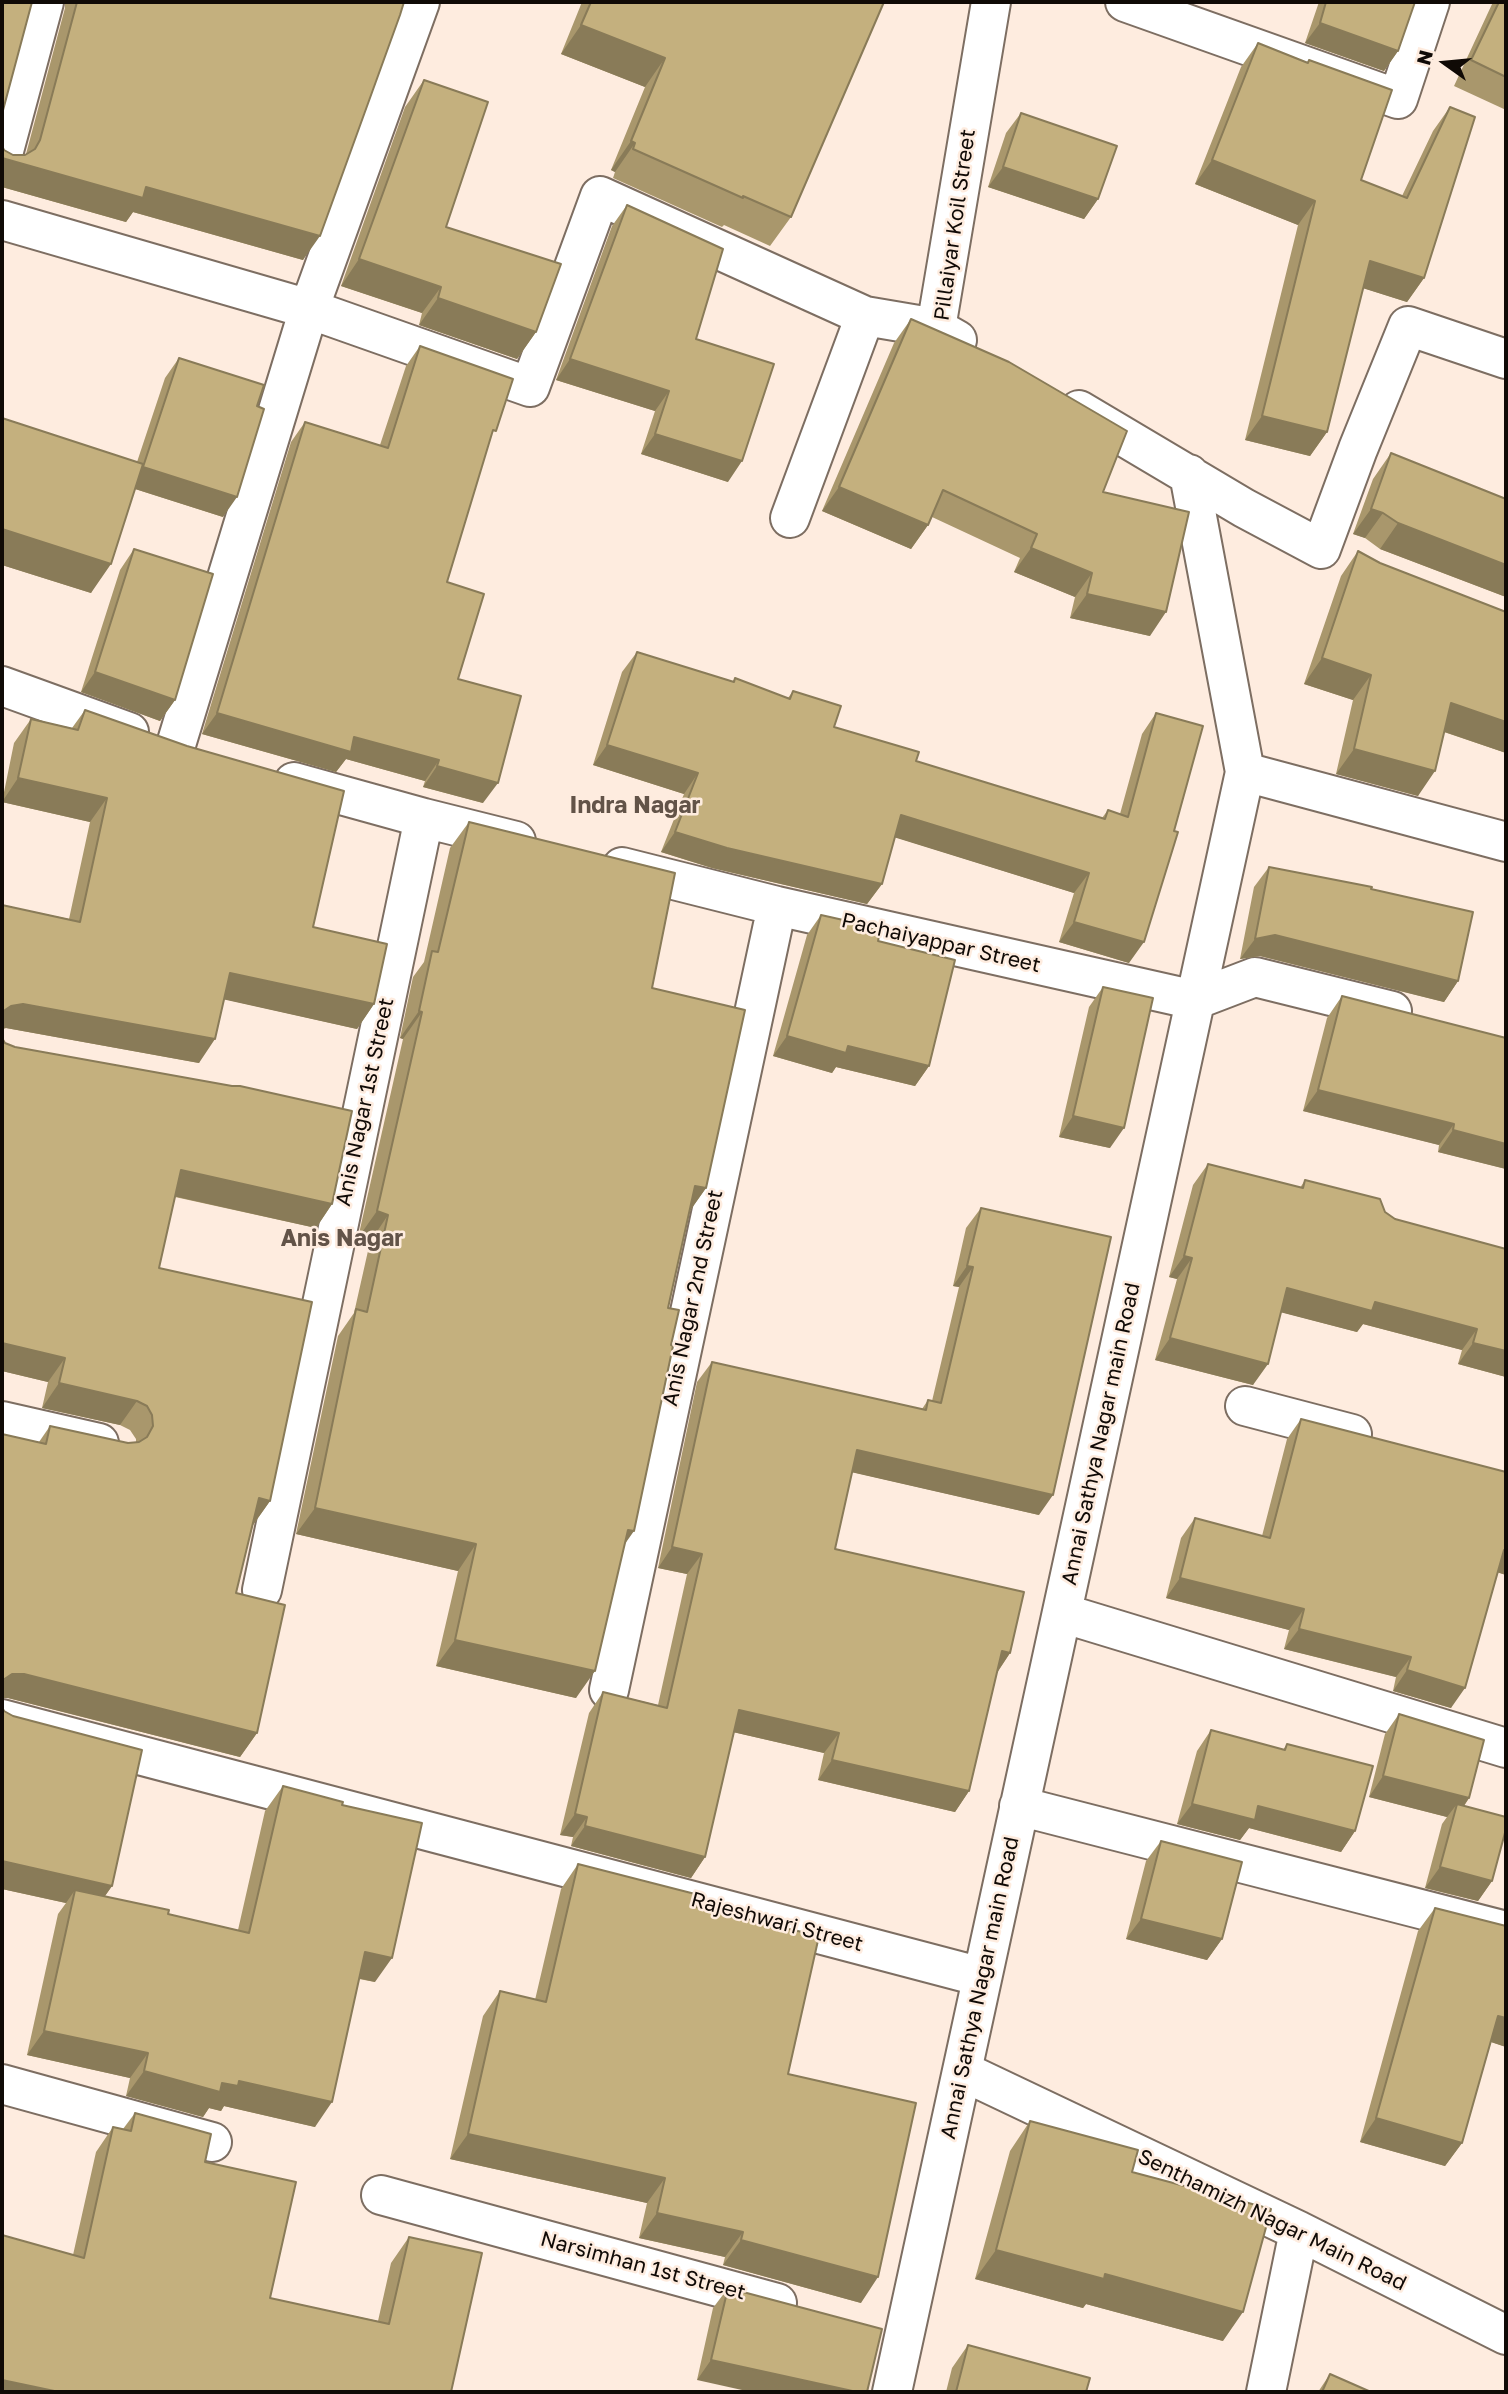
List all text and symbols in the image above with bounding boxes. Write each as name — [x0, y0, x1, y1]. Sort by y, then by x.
north arrow — [1410, 28, 1480, 98]
text: N — [1411, 47, 1437, 67]
street label: Pillaiyar Koil Street — [929, 128, 981, 322]
district label: Indra Nagar — [570, 792, 700, 820]
street label: Pachaiyappar Street — [839, 908, 1043, 978]
street label: Anis Nagar 1st Street — [331, 996, 399, 1208]
street label: Anis Nagar 2nd Street — [658, 1188, 728, 1408]
district label: Anis Nagar — [281, 1225, 403, 1253]
street label: Annai Sathya Nagar main Road — [1057, 1280, 1145, 1588]
street label: Annai Sathya Nagar main Road — [936, 1834, 1024, 2142]
street label: Rajeshwari Street — [688, 1887, 866, 1957]
street label: Senthamizh Nagar Main Road — [1134, 2144, 1410, 2296]
street label: Narsimhan 1st Street — [538, 2226, 748, 2306]

